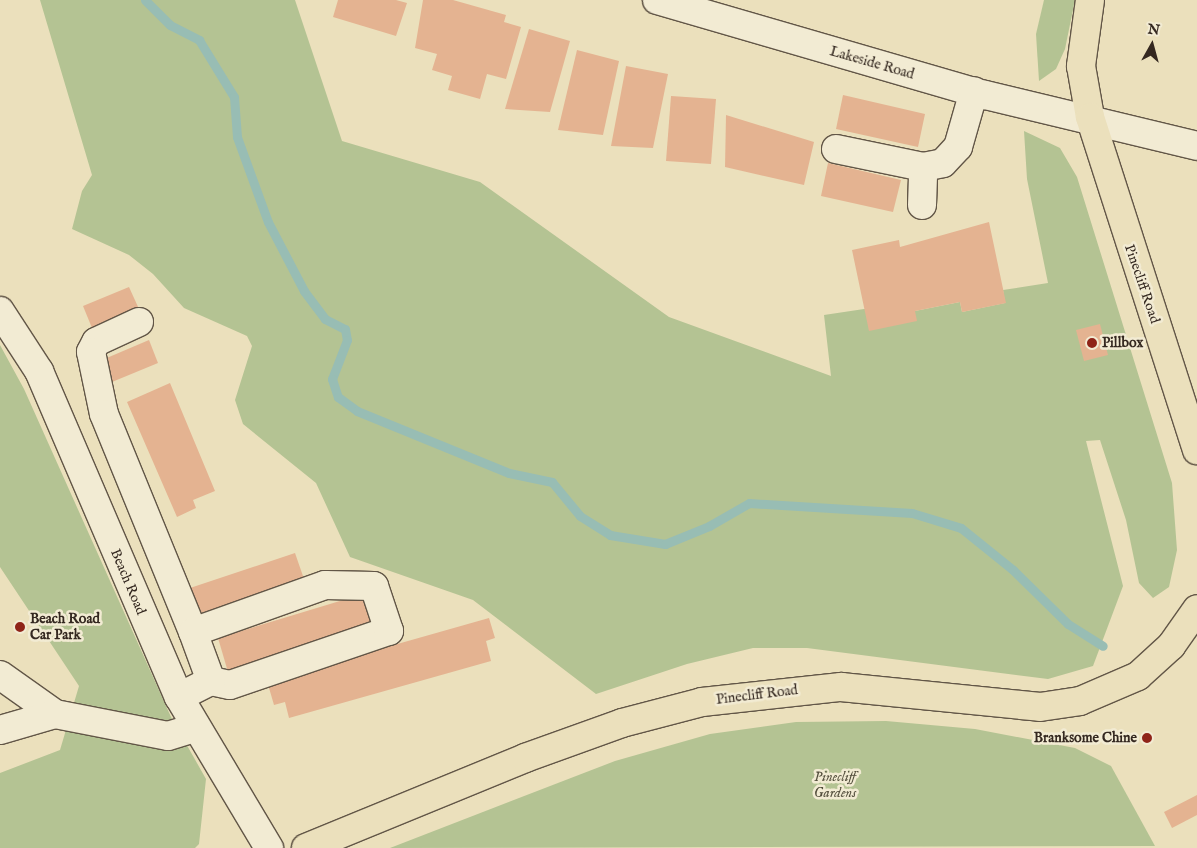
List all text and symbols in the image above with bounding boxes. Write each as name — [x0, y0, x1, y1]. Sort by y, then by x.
north arrow — [1127, 20, 1177, 70]
text: N — [1147, 20, 1161, 40]
street label: Lakeside Road — [828, 43, 916, 83]
street label: Pinecliff Road — [1121, 242, 1163, 326]
place label: Pillbox — [1102, 335, 1143, 351]
marker: Pillbox — [1086, 337, 1098, 349]
street label: Beach Road — [107, 547, 149, 617]
place label: Beach Road Car Park — [30, 611, 100, 644]
marker: Beach Road Car Park — [14, 621, 26, 633]
street label: Pinecliff Road — [715, 682, 799, 708]
place label: Branksome Chine — [1034, 730, 1137, 746]
marker: Branksome Chine — [1141, 732, 1153, 744]
park label: Pinecliff Gardens — [814, 769, 856, 802]

